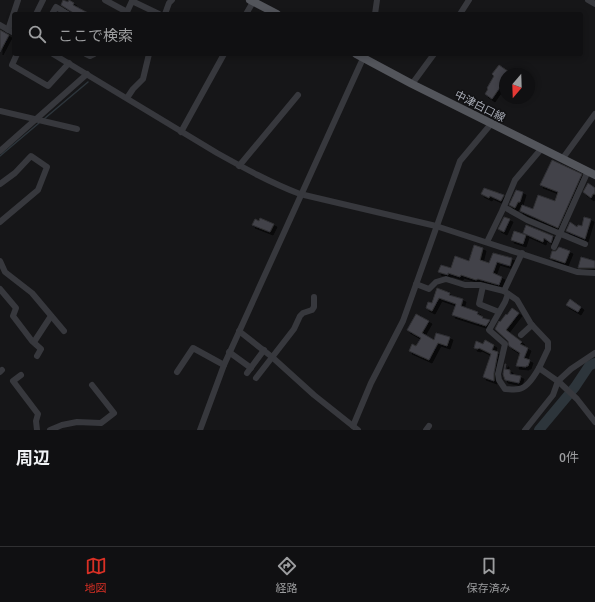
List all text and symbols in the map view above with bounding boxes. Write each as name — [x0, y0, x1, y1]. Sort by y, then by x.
search box — [12, 12, 583, 56]
icon: search — [26, 23, 48, 45]
text: ここで検索 — [58, 27, 133, 45]
north arrow — [499, 68, 535, 104]
street label: 中津白口線 — [452, 88, 507, 125]
text: 周辺 — [16, 448, 50, 469]
text: 0件 — [559, 450, 579, 466]
tab: 地図 — [85, 555, 107, 595]
tab: 経路 — [276, 555, 298, 595]
tab: 保存済み — [467, 555, 511, 595]

